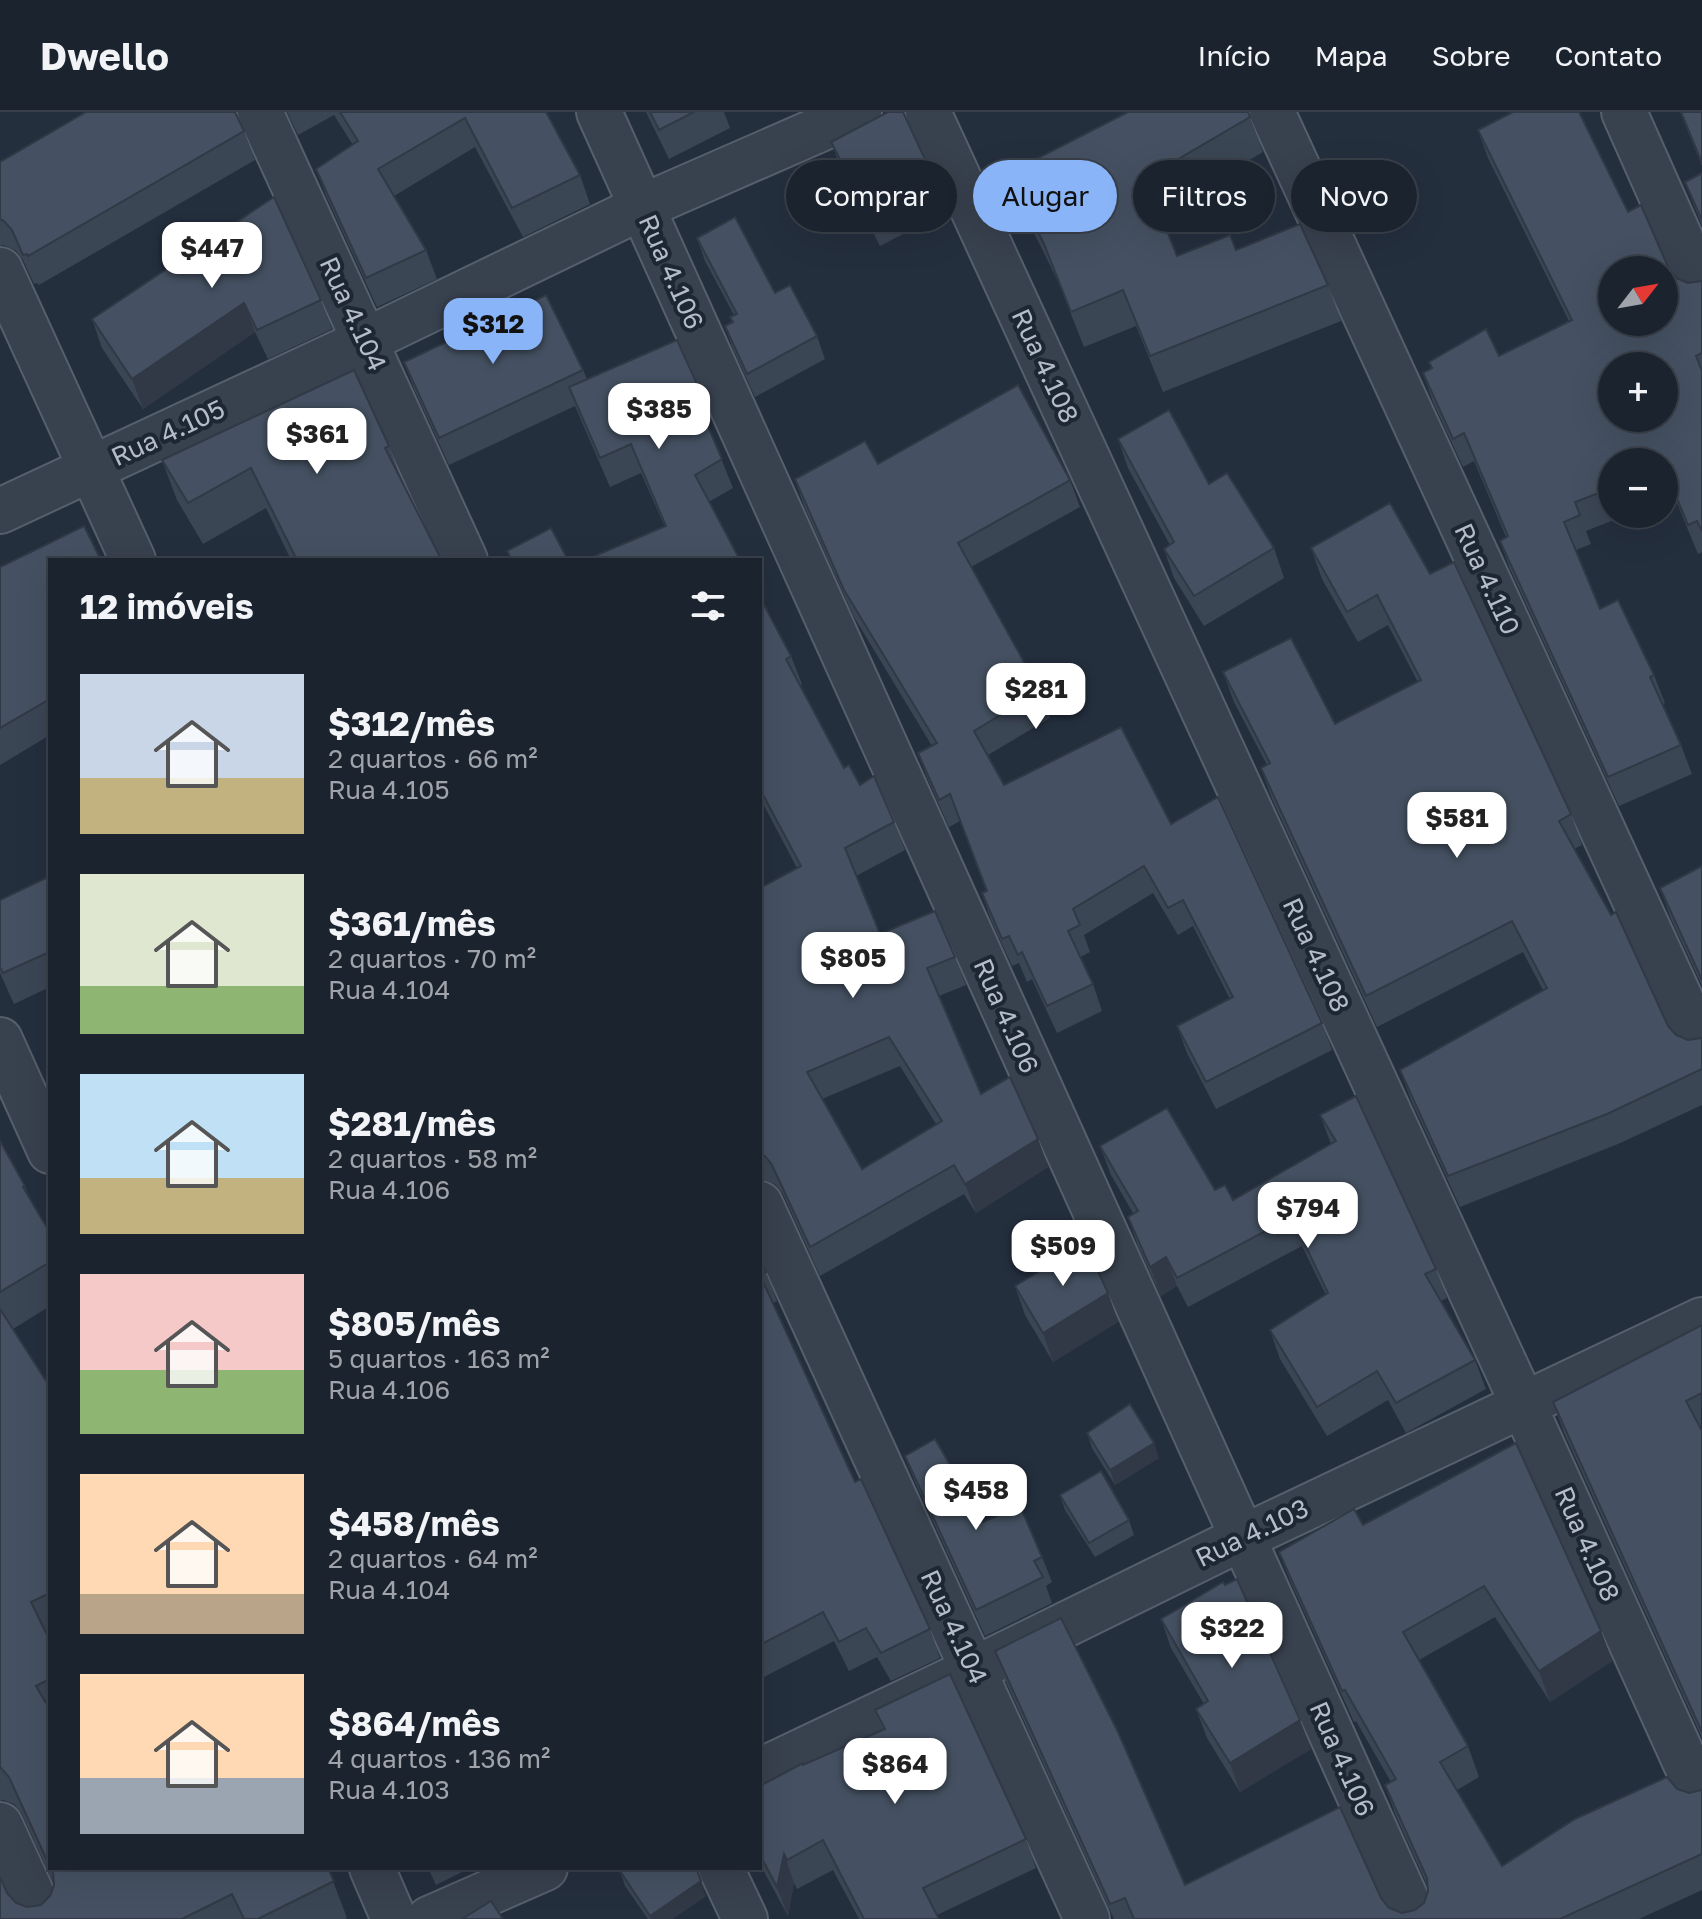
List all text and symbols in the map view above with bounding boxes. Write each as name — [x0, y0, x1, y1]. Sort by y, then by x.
text: Dwello — [40, 33, 169, 78]
text: Início — [1198, 39, 1271, 72]
text: Mapa — [1315, 39, 1388, 72]
text: Sobre — [1432, 39, 1510, 72]
text: Contato — [1554, 39, 1662, 72]
chip: Comprar — [786, 160, 957, 232]
chip: Alugar — [973, 160, 1117, 232]
chip: Filtros — [1133, 160, 1275, 232]
chip: Novo — [1291, 160, 1417, 232]
street label: Rua 4.106 — [632, 210, 710, 334]
pin: $447 — [165, 222, 259, 290]
text: $447 — [180, 232, 244, 263]
street label: Rua 4.104 — [314, 252, 393, 376]
north arrow — [1598, 256, 1678, 336]
map controls — [1598, 256, 1678, 528]
pin: $312 — [446, 298, 540, 366]
street label: Rua 4.108 — [1006, 304, 1085, 428]
text: $312 — [462, 308, 524, 339]
button: + — [1598, 352, 1678, 432]
pin: $385 — [612, 383, 706, 451]
street label: Rua 4.105 — [106, 393, 229, 472]
text: $385 — [626, 393, 692, 424]
pin: $361 — [270, 408, 364, 476]
text: $361 — [285, 418, 349, 449]
button: − — [1598, 448, 1678, 528]
street label: Rua 4.110 — [1448, 518, 1527, 639]
icon: filters — [686, 584, 730, 628]
text: 12 imóveis — [80, 586, 254, 626]
pin: $281 — [989, 663, 1083, 731]
text: $281 — [1004, 673, 1068, 704]
text: $312/mês — [328, 703, 495, 743]
icon: home — [144, 706, 240, 802]
text: 2 quartos · 66 m² — [328, 743, 538, 774]
text: Rua 4.105 — [328, 774, 450, 805]
pin: $581 — [1410, 792, 1504, 860]
text: $581 — [1425, 802, 1489, 833]
street label: Rua 4.108 — [1277, 893, 1356, 1017]
text: $361/mês — [328, 903, 496, 943]
icon: home — [144, 906, 240, 1002]
pin: $805 — [806, 932, 900, 1000]
text: $805 — [820, 942, 886, 973]
text: 2 quartos · 70 m² — [328, 943, 536, 974]
street label: Rua 4.106 — [967, 954, 1045, 1078]
text: Rua 4.104 — [328, 974, 450, 1005]
text: $281/mês — [328, 1103, 496, 1143]
icon: home — [144, 1106, 240, 1202]
text: 2 quartos · 58 m² — [328, 1143, 537, 1174]
text: Rua 4.106 — [328, 1174, 450, 1205]
pin: $794 — [1261, 1182, 1355, 1250]
text: $794 — [1276, 1192, 1340, 1223]
pin: $509 — [1016, 1220, 1110, 1288]
text: $509 — [1030, 1230, 1096, 1261]
text: $805/mês — [328, 1303, 501, 1343]
icon: home — [144, 1306, 240, 1402]
text: 5 quartos · 163 m² — [328, 1343, 550, 1374]
text: Rua 4.106 — [328, 1374, 450, 1405]
pin: $458 — [929, 1464, 1023, 1532]
text: $458 — [943, 1474, 1009, 1505]
street label: Rua 4.108 — [1548, 1482, 1626, 1606]
street label: Rua 4.103 — [1190, 1492, 1313, 1573]
text: $458/mês — [328, 1503, 500, 1543]
icon: home — [144, 1506, 240, 1602]
text: 2 quartos · 64 m² — [328, 1543, 538, 1574]
street label: Rua 4.104 — [915, 1565, 994, 1689]
text: Rua 4.104 — [328, 1574, 450, 1605]
pin: $322 — [1185, 1602, 1279, 1670]
text: $322 — [1199, 1612, 1265, 1643]
street label: Rua 4.106 — [1303, 1697, 1381, 1821]
text: $864/mês — [328, 1703, 501, 1743]
icon: home — [144, 1706, 240, 1802]
pin: $864 — [848, 1738, 942, 1806]
text: 4 quartos · 136 m² — [328, 1743, 550, 1774]
text: $864 — [862, 1748, 928, 1779]
text: Rua 4.103 — [328, 1774, 450, 1805]

